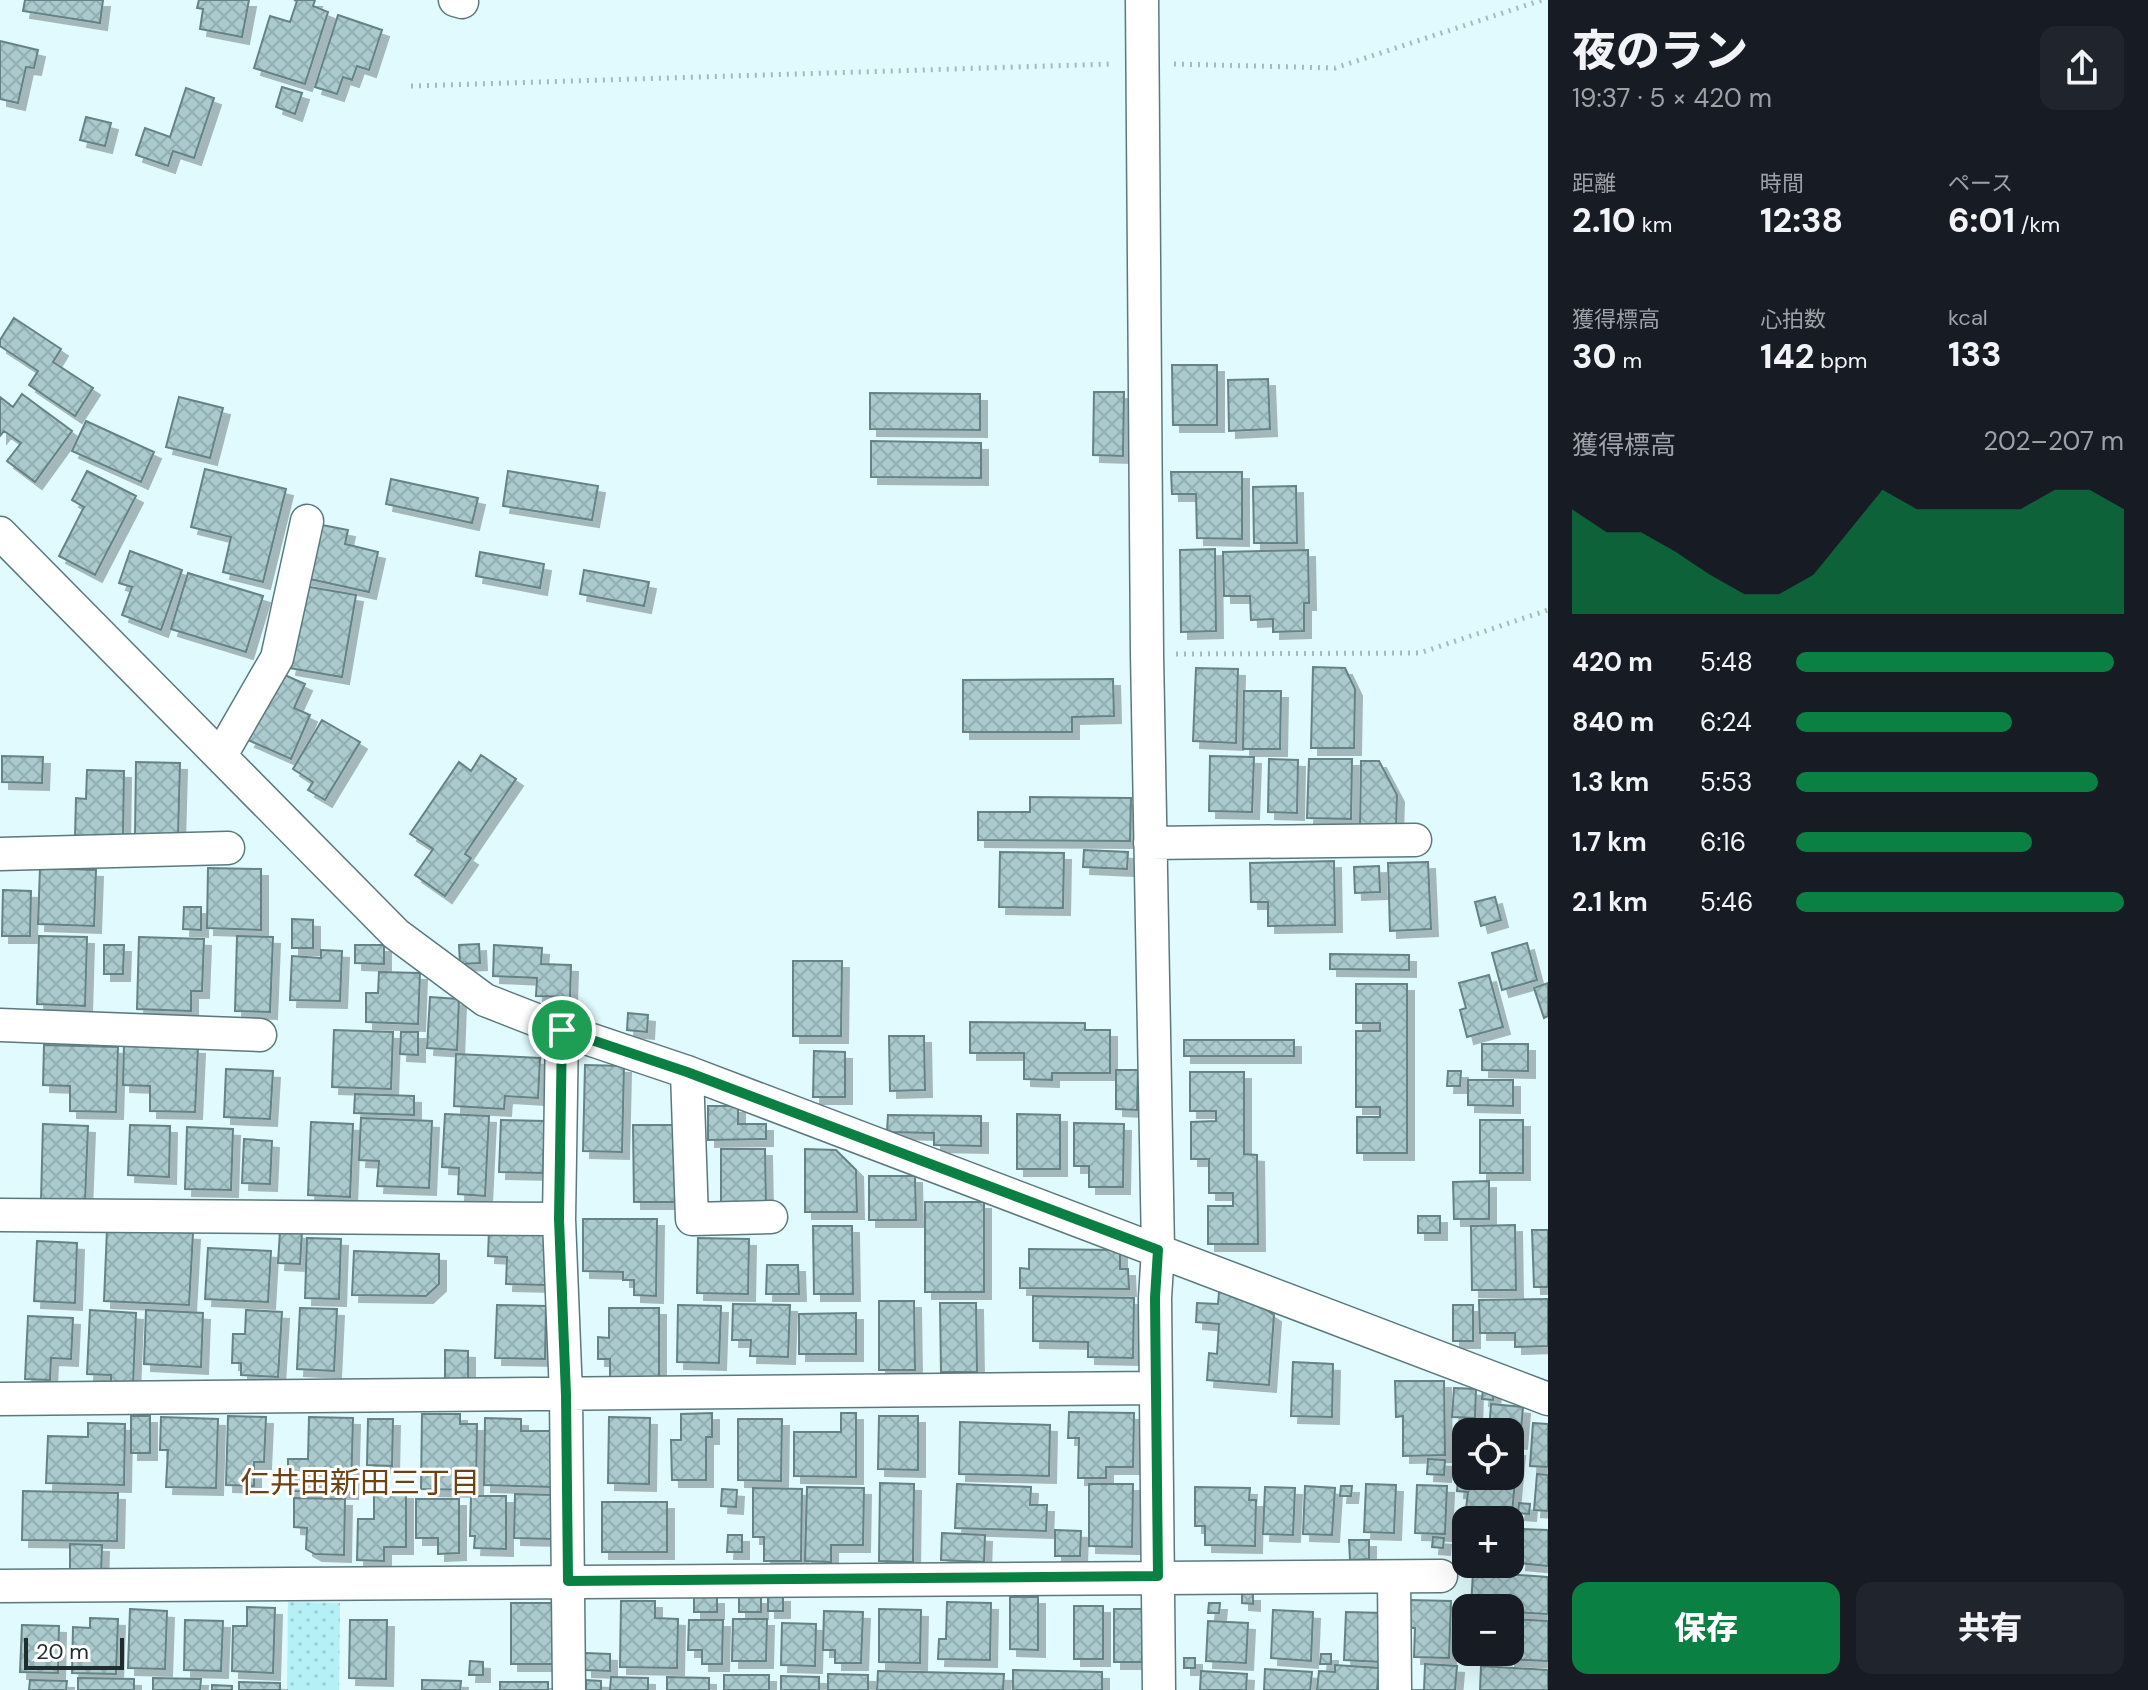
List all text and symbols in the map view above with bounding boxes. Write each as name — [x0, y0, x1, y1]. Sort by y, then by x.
text: 夜のラン — [1572, 22, 1748, 80]
button: share — [2040, 26, 2124, 110]
text: 19:37 · 5 × 420 m — [1572, 81, 1772, 115]
text: 距離 — [1572, 169, 1616, 198]
text: 時間 — [1760, 169, 1804, 198]
text: ペース — [1948, 169, 2013, 198]
text: 2.10 — [1572, 198, 1636, 243]
text: 12:38 — [1760, 198, 1843, 243]
text: 6:01 — [1948, 198, 2015, 243]
text: km — [1636, 210, 1672, 239]
text: /km — [2015, 210, 2060, 239]
text: kcal — [1948, 303, 1988, 332]
text: 獲得標高 — [1572, 305, 1660, 334]
text: 心拍数 — [1760, 305, 1826, 334]
text: 133 — [1948, 332, 2002, 377]
text: 30 — [1572, 334, 1617, 379]
text: 142 — [1760, 334, 1814, 379]
text: m — [1617, 346, 1642, 375]
text: bpm — [1814, 346, 1867, 375]
text: 202–207 m — [1983, 424, 2124, 458]
text: 獲得標高 — [1572, 428, 1676, 462]
text: 420 m — [1572, 645, 1653, 679]
text: 5:48 — [1700, 645, 1753, 679]
text: 840 m — [1572, 705, 1654, 739]
text: 6:24 — [1700, 705, 1752, 739]
text: 1.3 km — [1572, 765, 1649, 799]
text: 5:53 — [1700, 765, 1752, 799]
text: 1.7 km — [1572, 825, 1647, 859]
text: 6:16 — [1700, 825, 1746, 859]
text: 2.1 km — [1572, 885, 1648, 919]
text: 5:46 — [1700, 885, 1753, 919]
pin — [528, 996, 596, 1064]
icon: arrive — [540, 1008, 584, 1052]
map controls — [1452, 1418, 1524, 1666]
button: locate — [1452, 1418, 1524, 1490]
district label: 仁井田新田三丁目 — [240, 1463, 480, 1502]
button: + — [1452, 1506, 1524, 1578]
button: 保存 — [1572, 1582, 1840, 1674]
button: 共有 — [1856, 1582, 2124, 1674]
button: − — [1452, 1594, 1524, 1666]
scale bar — [24, 1634, 124, 1670]
text: 20 m — [36, 1637, 89, 1666]

